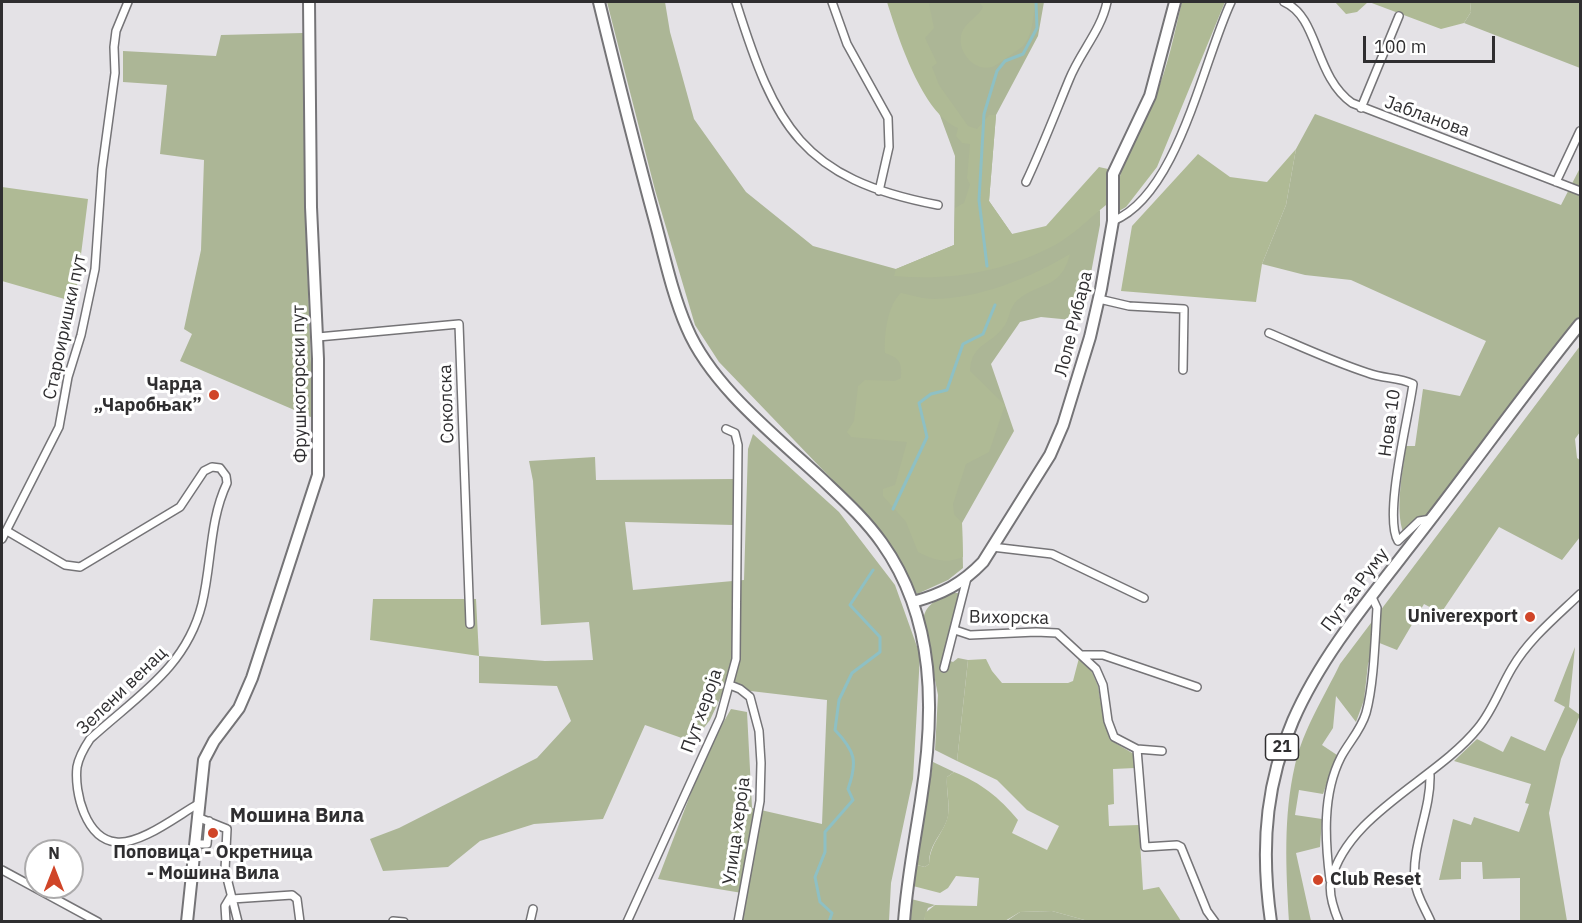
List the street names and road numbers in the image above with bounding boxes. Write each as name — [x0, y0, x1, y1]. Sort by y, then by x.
street label: Јабланова — [1382, 92, 1472, 142]
street label: Староиришки пут — [39, 252, 91, 402]
street label: Лоле Рибара — [1050, 269, 1098, 379]
street label: Фрушкогорски пут — [288, 305, 312, 463]
street label: Соколска — [435, 364, 459, 444]
street label: Нова 10 — [1375, 388, 1405, 458]
street label: Пут за Руму — [1317, 544, 1393, 636]
street label: Вихорска — [969, 607, 1049, 629]
street label: Зелени венац — [72, 643, 172, 739]
street label: Пут хероја — [677, 666, 727, 756]
road number: 21 — [1266, 734, 1298, 760]
street label: Улица хероја — [719, 776, 755, 886]

